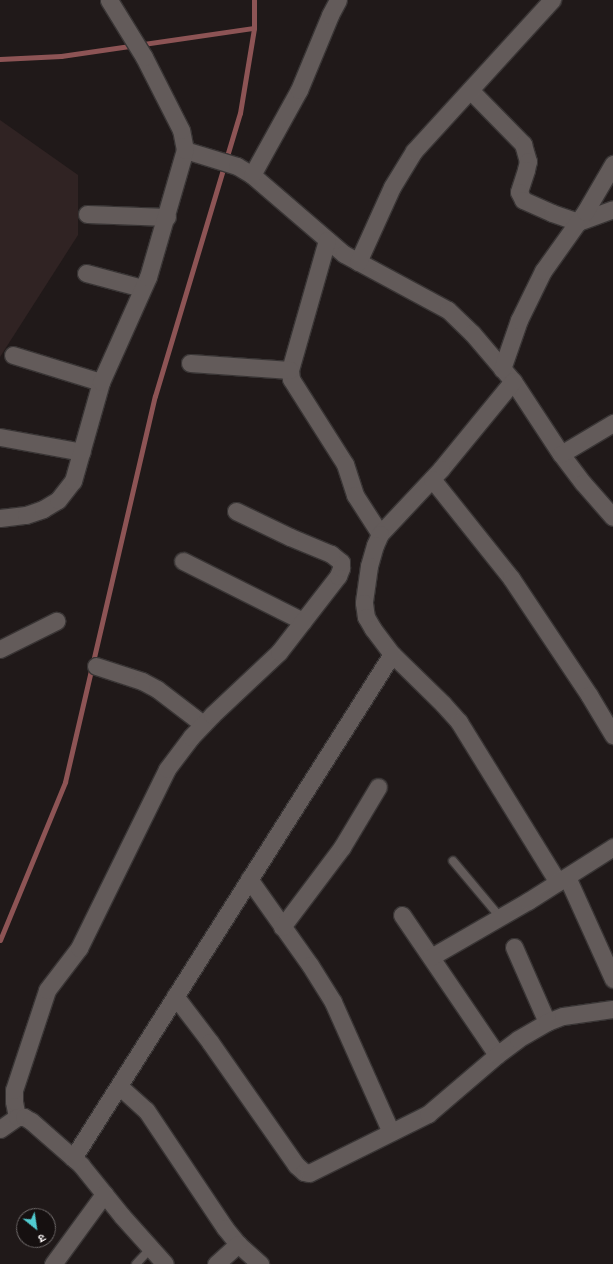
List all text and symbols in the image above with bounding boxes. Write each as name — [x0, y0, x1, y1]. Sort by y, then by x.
north arrow — [16, 1208, 56, 1248]
text: उ — [36, 1231, 48, 1245]

